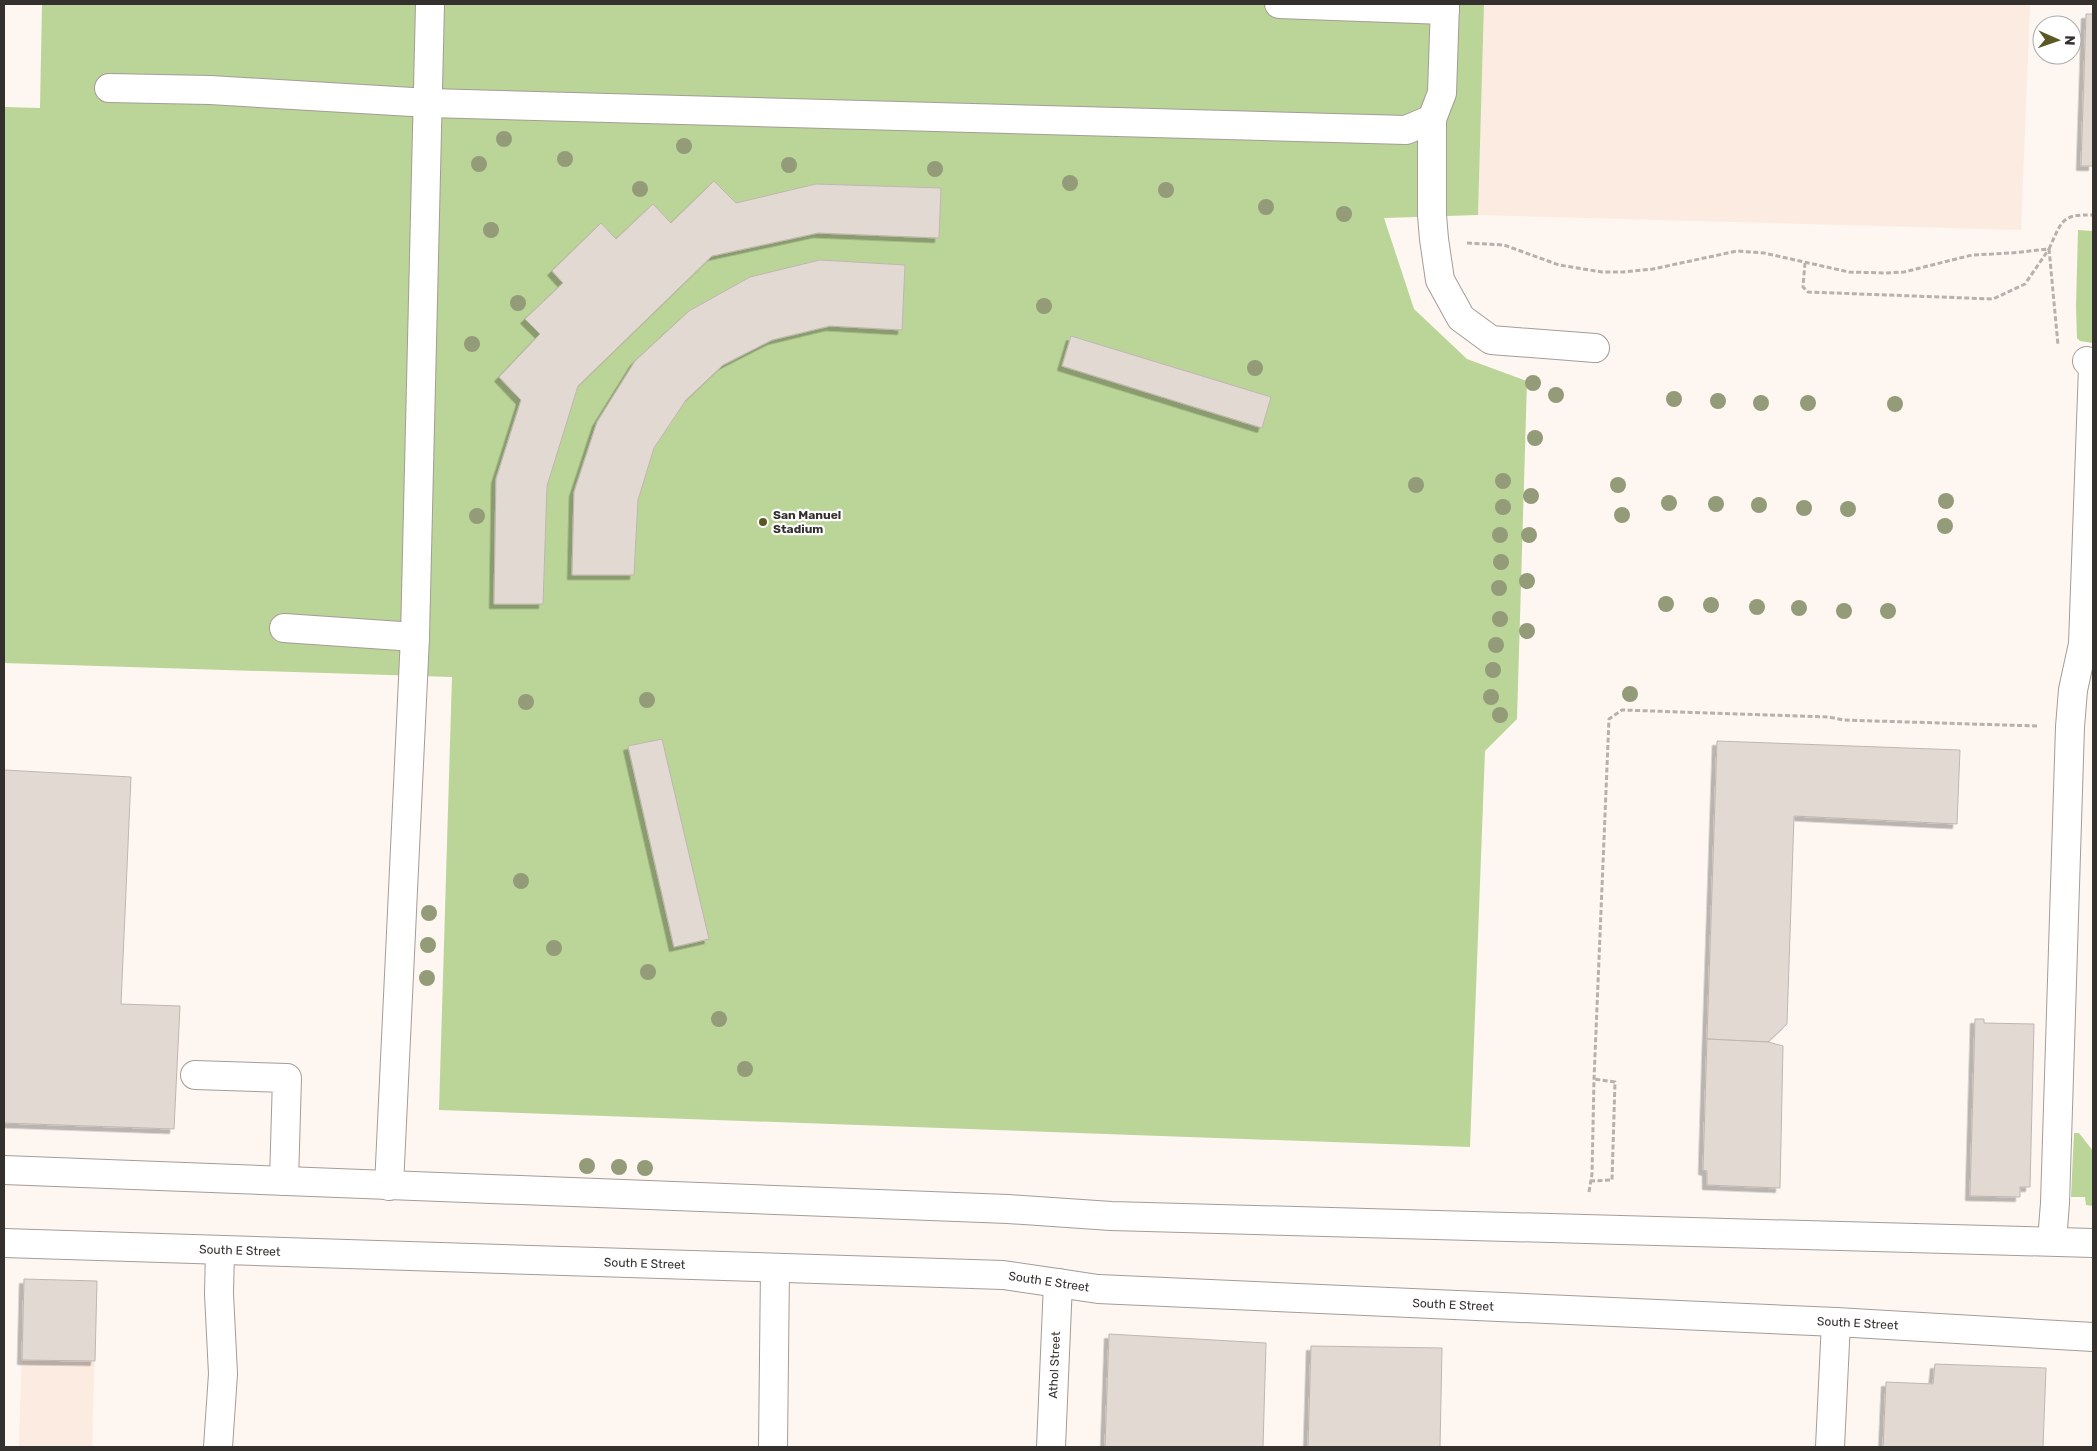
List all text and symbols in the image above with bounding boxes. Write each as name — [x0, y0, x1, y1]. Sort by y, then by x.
north arrow — [2032, 15, 2082, 65]
text: N — [2061, 35, 2078, 46]
place label: San Manuel Stadium — [773, 508, 841, 536]
marker: San Manuel Stadium — [757, 516, 769, 528]
street label: South E Street — [199, 1242, 281, 1259]
street label: South E Street — [604, 1255, 686, 1272]
street label: South E Street — [1008, 1269, 1091, 1295]
street label: South E Street — [1412, 1296, 1494, 1314]
street label: South E Street — [1817, 1314, 1899, 1333]
street label: Athol Street — [1046, 1331, 1063, 1399]

